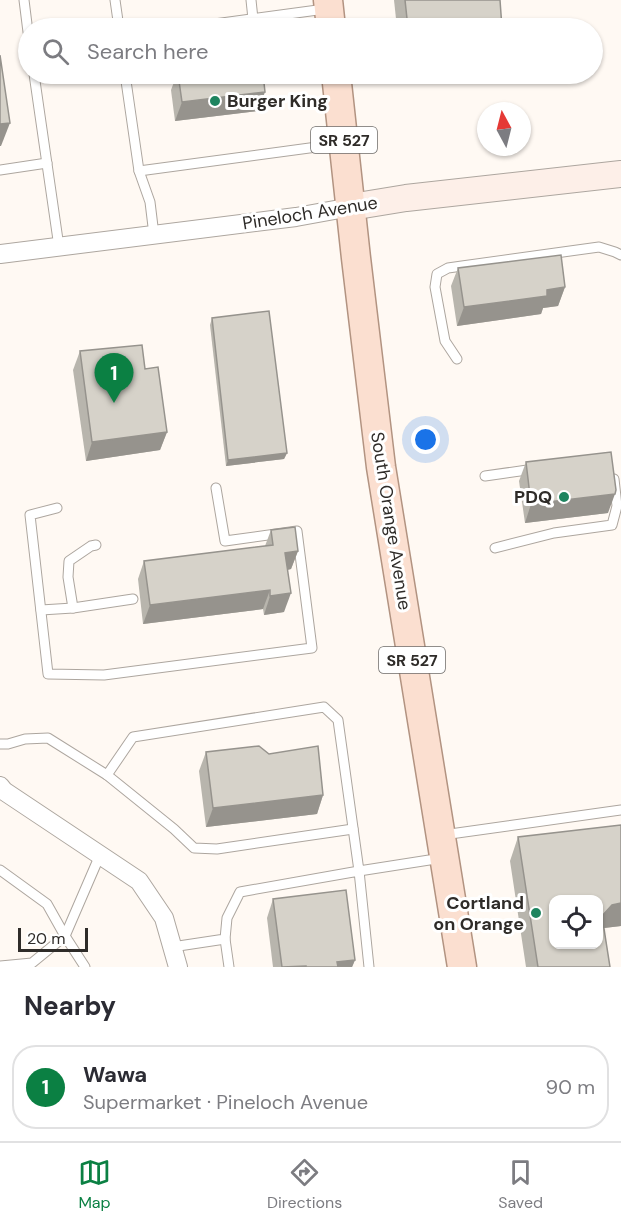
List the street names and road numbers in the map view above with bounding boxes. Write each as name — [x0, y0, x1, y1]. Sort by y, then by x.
road number: SR 527 — [311, 127, 377, 153]
street label: Pineloch Avenue — [241, 190, 379, 236]
street label: South Orange Avenue — [365, 430, 417, 612]
road number: SR 527 — [379, 647, 445, 673]

